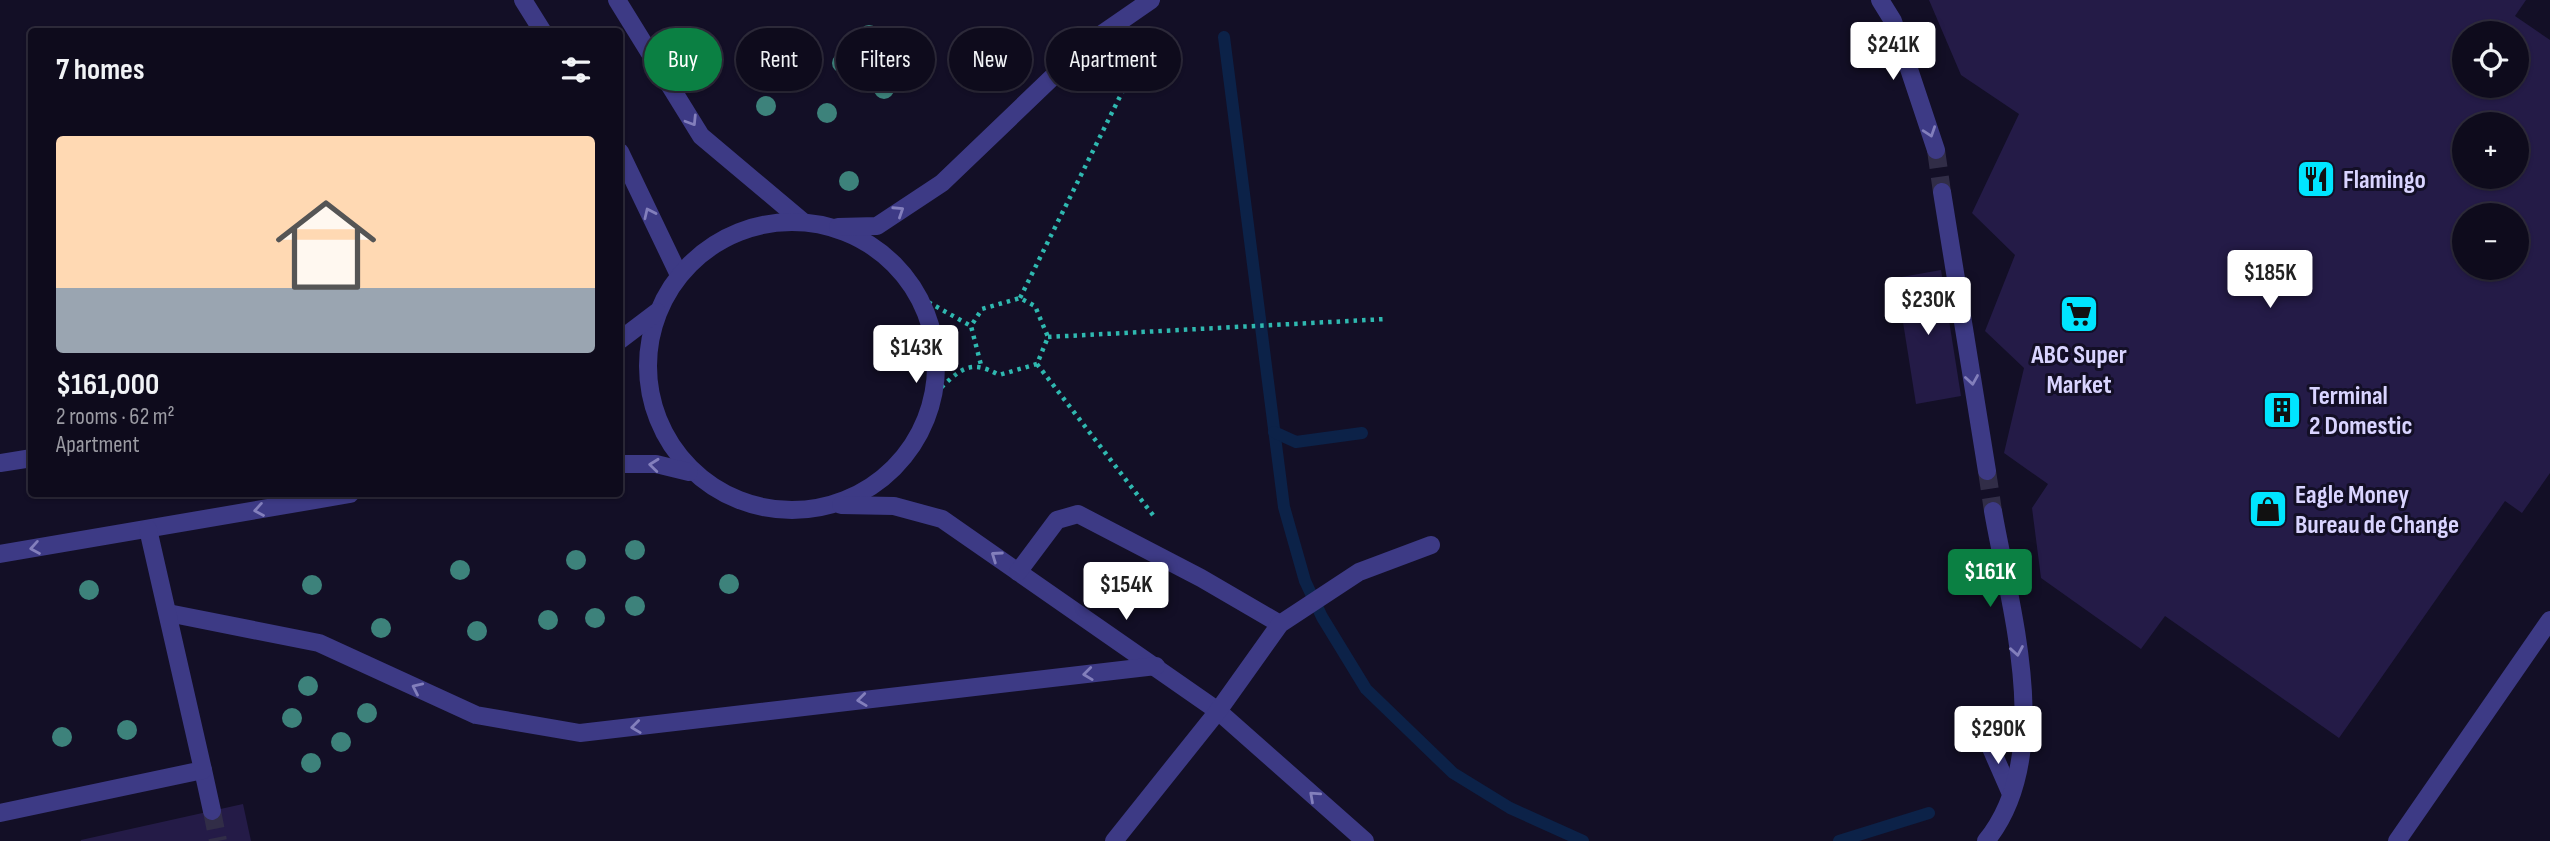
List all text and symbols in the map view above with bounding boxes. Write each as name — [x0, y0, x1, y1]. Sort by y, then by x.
map controls — [2452, 21, 2529, 280]
button: locate — [2452, 21, 2529, 98]
pin: $241K — [1844, 22, 1942, 82]
chip: Buy — [644, 28, 722, 91]
chip: Rent — [736, 28, 822, 91]
chip: Filters — [836, 28, 935, 91]
chip: New — [949, 28, 1032, 91]
chip: Apartment — [1046, 28, 1181, 91]
text: $241K — [1866, 31, 1920, 59]
icon: filters — [557, 51, 595, 89]
text: 7 homes — [56, 52, 144, 88]
button: + — [2452, 112, 2529, 189]
one-way arrow — [683, 113, 696, 126]
one-way arrow — [1922, 125, 1936, 137]
restaurant icon: Flamingo — [2295, 158, 2337, 200]
place label: Flamingo — [2343, 165, 2426, 196]
icon: home — [263, 182, 389, 308]
button: − — [2452, 203, 2529, 280]
one-way arrow — [891, 207, 904, 220]
one-way arrow — [644, 208, 658, 220]
pin: $185K — [2221, 250, 2319, 310]
text: $185K — [2243, 259, 2297, 287]
pin: $230K — [1879, 278, 1977, 337]
text: $230K — [1901, 286, 1955, 314]
supermarket icon: ABC Super Market — [2058, 293, 2100, 335]
pin: $143K — [867, 326, 965, 385]
text: $143K — [889, 334, 943, 362]
place label: ABC Super Market — [2030, 340, 2127, 401]
text: $161,000 — [56, 367, 159, 403]
one-way arrow — [1964, 374, 1979, 386]
place label: Terminal 2 Domestic — [2309, 381, 2412, 442]
building icon: Terminal 2 Domestic — [2261, 389, 2303, 431]
text: 2 rooms · 62 m² — [56, 403, 175, 431]
text: Apartment — [56, 431, 140, 459]
one-way arrow — [648, 458, 660, 473]
place label: Eagle Money Bureau de Change — [2295, 480, 2459, 541]
shop icon: Eagle Money Bureau de Change — [2247, 488, 2289, 530]
one-way arrow — [253, 501, 265, 516]
one-way arrow — [29, 540, 41, 555]
pin: $161K — [1941, 550, 2039, 609]
one-way arrow — [991, 552, 1004, 564]
text: $161K — [1964, 558, 2016, 586]
pin: $154K — [1077, 562, 1175, 622]
text: $154K — [1100, 571, 1153, 599]
one-way arrow — [2009, 645, 2024, 657]
one-way arrow — [1083, 666, 1094, 681]
one-way arrow — [412, 682, 424, 696]
one-way arrow — [857, 693, 868, 708]
pin: $290K — [1949, 706, 2047, 766]
text: $290K — [1970, 715, 2026, 743]
one-way arrow — [631, 719, 642, 734]
one-way arrow — [1309, 792, 1322, 804]

